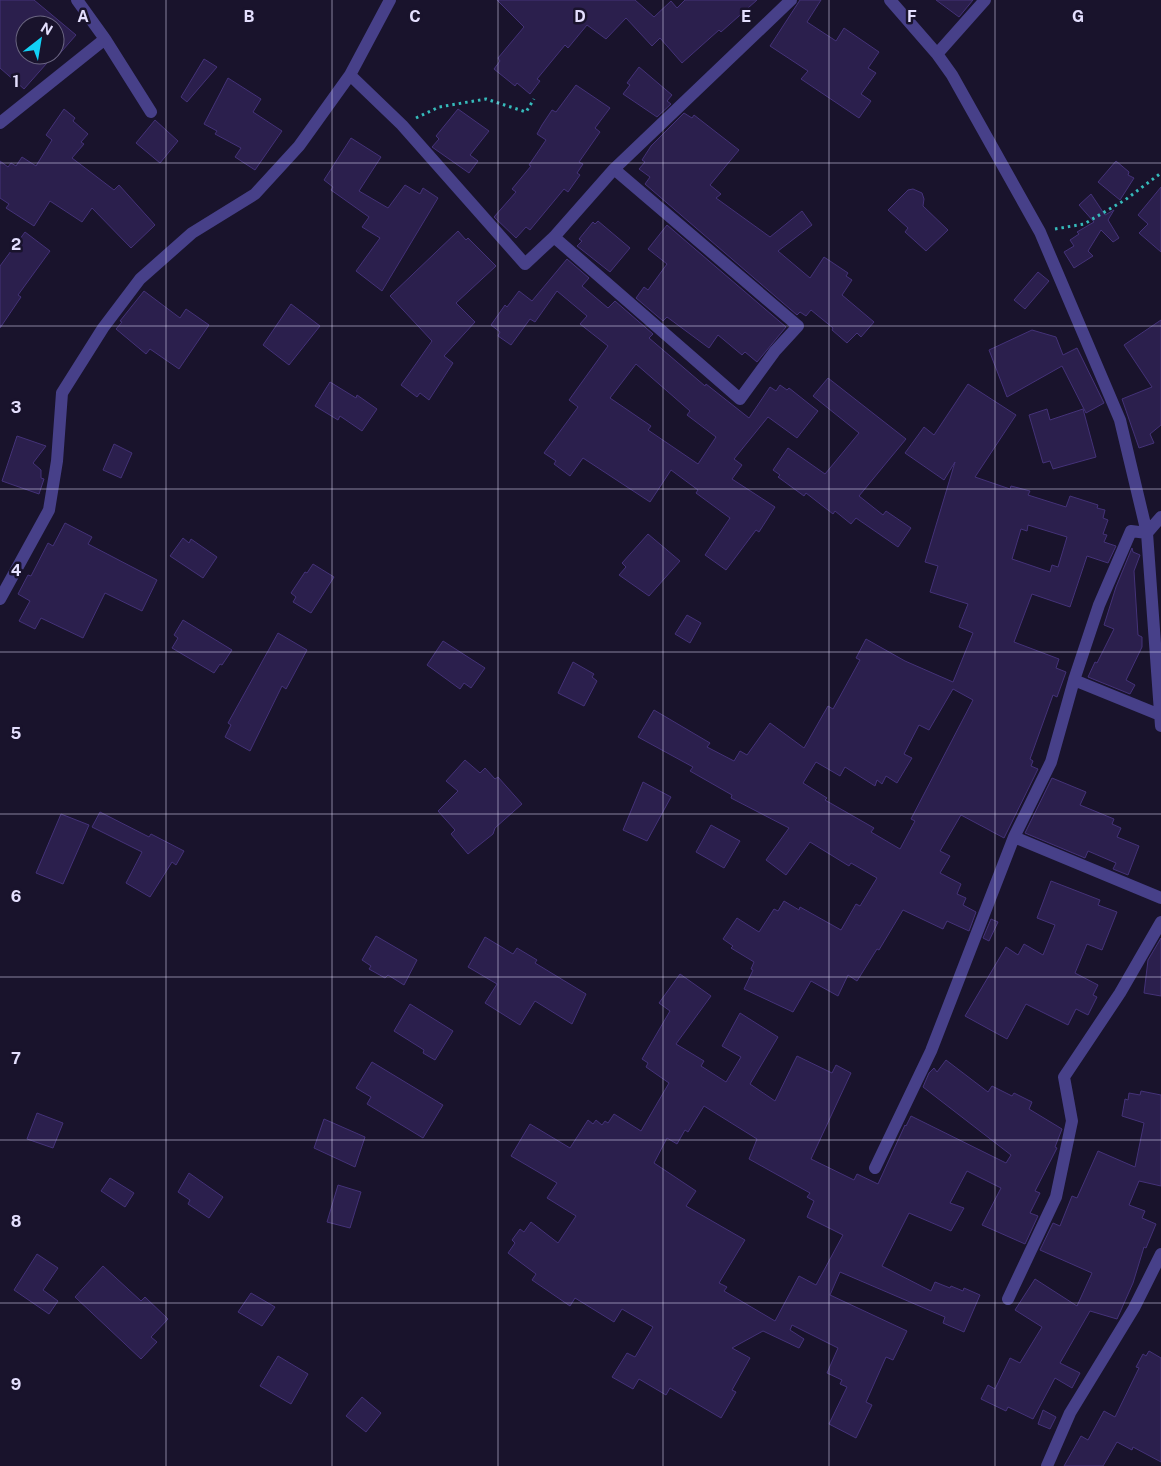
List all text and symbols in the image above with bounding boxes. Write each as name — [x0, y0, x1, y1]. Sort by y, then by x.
text: A — [77, 7, 89, 26]
text: B — [244, 7, 255, 26]
text: C — [409, 7, 421, 26]
text: D — [574, 7, 586, 26]
text: E — [741, 7, 751, 26]
text: F — [907, 7, 917, 26]
text: G — [1072, 7, 1084, 26]
north arrow — [15, 15, 65, 65]
text: N — [38, 19, 56, 39]
text: 1 — [13, 72, 19, 91]
text: 2 — [11, 235, 21, 254]
text: 3 — [11, 398, 21, 417]
text: 4 — [11, 561, 22, 580]
text: 5 — [11, 724, 22, 743]
text: 6 — [11, 887, 21, 906]
text: 7 — [11, 1049, 21, 1068]
text: 8 — [11, 1212, 22, 1231]
text: 9 — [11, 1375, 21, 1394]

